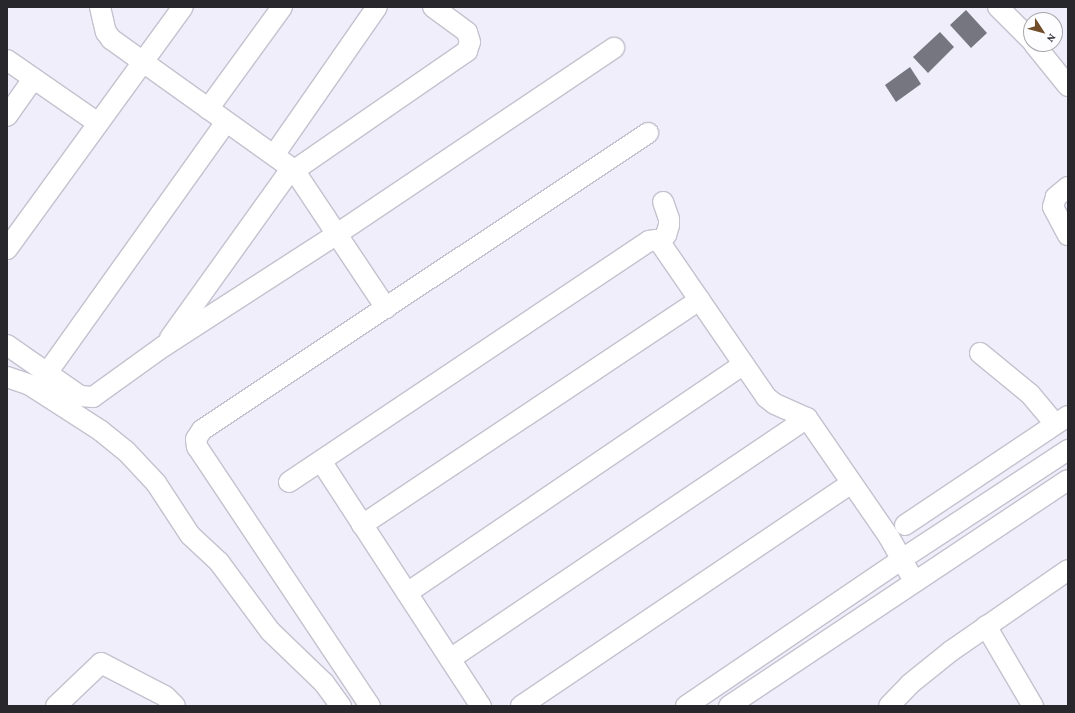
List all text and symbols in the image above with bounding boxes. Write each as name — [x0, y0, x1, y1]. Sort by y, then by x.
north arrow — [1023, 12, 1063, 52]
text: N — [1045, 32, 1059, 45]

